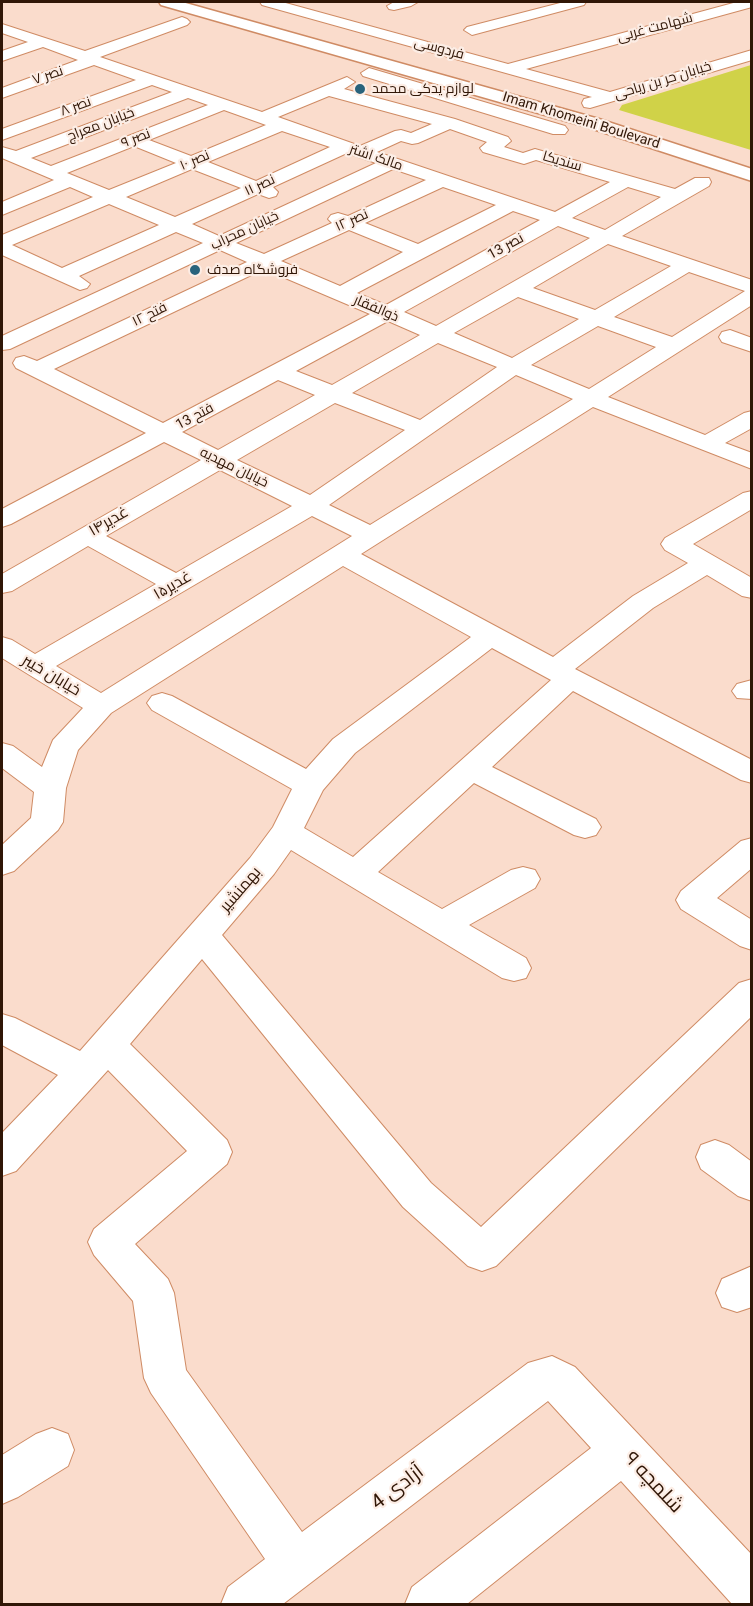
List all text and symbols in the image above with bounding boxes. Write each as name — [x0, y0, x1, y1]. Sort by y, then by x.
street label: شهامت غربی — [615, 10, 695, 46]
street label: فردوسی — [412, 34, 466, 64]
street label: خیابان حر بن ریاحی — [612, 58, 714, 104]
street label: نصر ۷ — [30, 63, 66, 89]
place label: لوازم یدکی محمد — [372, 81, 474, 97]
marker: لوازم یدکی محمد — [353, 82, 367, 96]
street label: Imam Khomeini Boulevard — [500, 89, 662, 153]
street label: نصر ۸ — [58, 94, 94, 120]
street label: خیابان معراج — [65, 104, 137, 146]
street label: نصر ۹ — [119, 126, 153, 152]
street label: مالک اشتر — [347, 141, 405, 175]
street label: نصر ۱۰ — [178, 147, 212, 175]
street label: سندیکا — [540, 148, 584, 176]
street label: نصر ۱۱ — [242, 172, 278, 200]
street label: نصر ۱۲ — [333, 206, 371, 236]
street label: خیابان محراب — [208, 208, 282, 254]
street label: نصر 13 — [485, 230, 527, 264]
place label: فروشگاه صدف — [207, 262, 298, 278]
marker: فروشگاه صدف — [188, 263, 202, 277]
street label: ذوالفقار — [351, 292, 401, 326]
street label: فتح ۱۲ — [130, 299, 170, 331]
street label: فتح 13 — [173, 400, 217, 434]
street label: خیابان مهدیه — [197, 444, 271, 492]
street label: غدیر۱۴ — [86, 503, 132, 541]
street label: غدیر۱۵ — [151, 567, 195, 605]
street label: خیابان خیبر — [18, 651, 84, 701]
street label: بهمنشیر — [216, 863, 266, 917]
street label: شلمچه ۹ — [619, 1447, 687, 1519]
street label: آزادی 4 — [367, 1460, 429, 1516]

